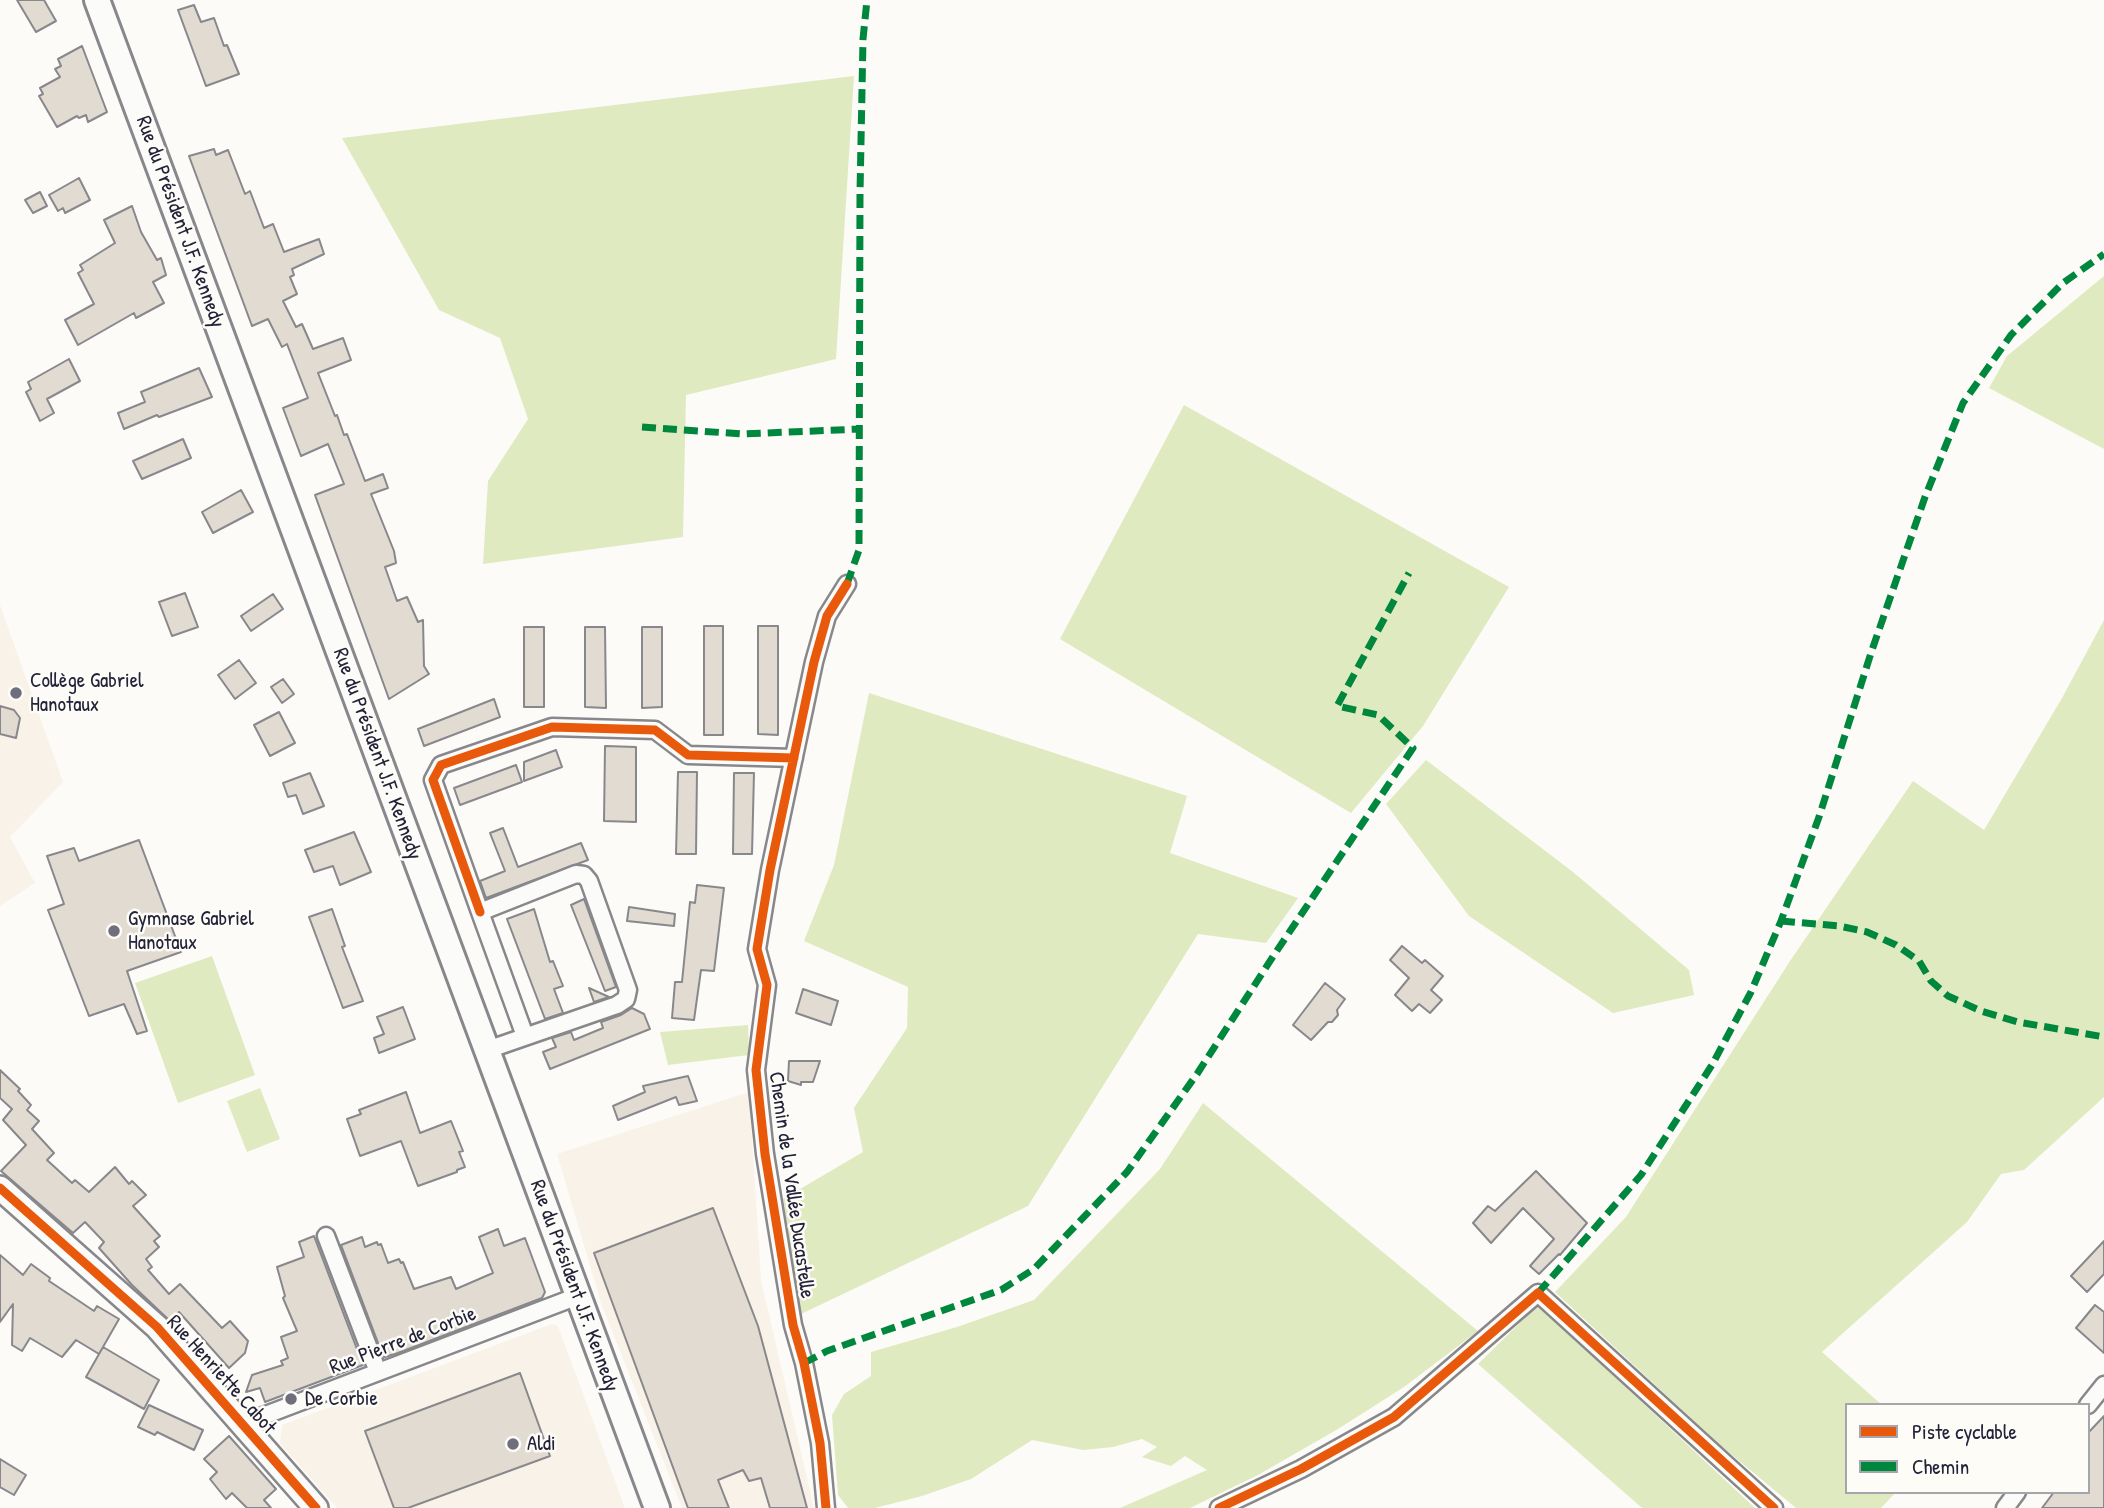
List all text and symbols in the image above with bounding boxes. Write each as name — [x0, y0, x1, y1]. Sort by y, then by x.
street label: Rue du Président J.F. Kennedy — [130, 113, 230, 331]
street label: Rue du Président J.F. Kennedy — [327, 645, 427, 863]
place label: Collège Gabriel Hanotaux — [30, 668, 144, 718]
marker: Collège Gabriel Hanotaux — [8, 685, 24, 701]
place label: Gymnase Gabriel Hanotaux — [128, 906, 254, 956]
marker: Gymnase Gabriel Hanotaux — [106, 923, 122, 939]
street label: Chemin de la Vallée Ducastelle — [763, 1070, 819, 1300]
street label: Rue du Président J.F. Kennedy — [524, 1177, 624, 1395]
street label: Rue Pierre de Corbie — [326, 1302, 480, 1380]
street label: Rue Henriette Cabot — [161, 1310, 281, 1440]
place label: De Corbie — [305, 1386, 378, 1412]
marker: De Corbie — [283, 1391, 299, 1407]
legend — [1845, 1403, 2090, 1494]
text: Piste cyclable — [1912, 1417, 2017, 1446]
place label: Aldi — [527, 1431, 556, 1457]
marker: Aldi — [505, 1436, 521, 1452]
text: Chemin — [1912, 1452, 1969, 1481]

